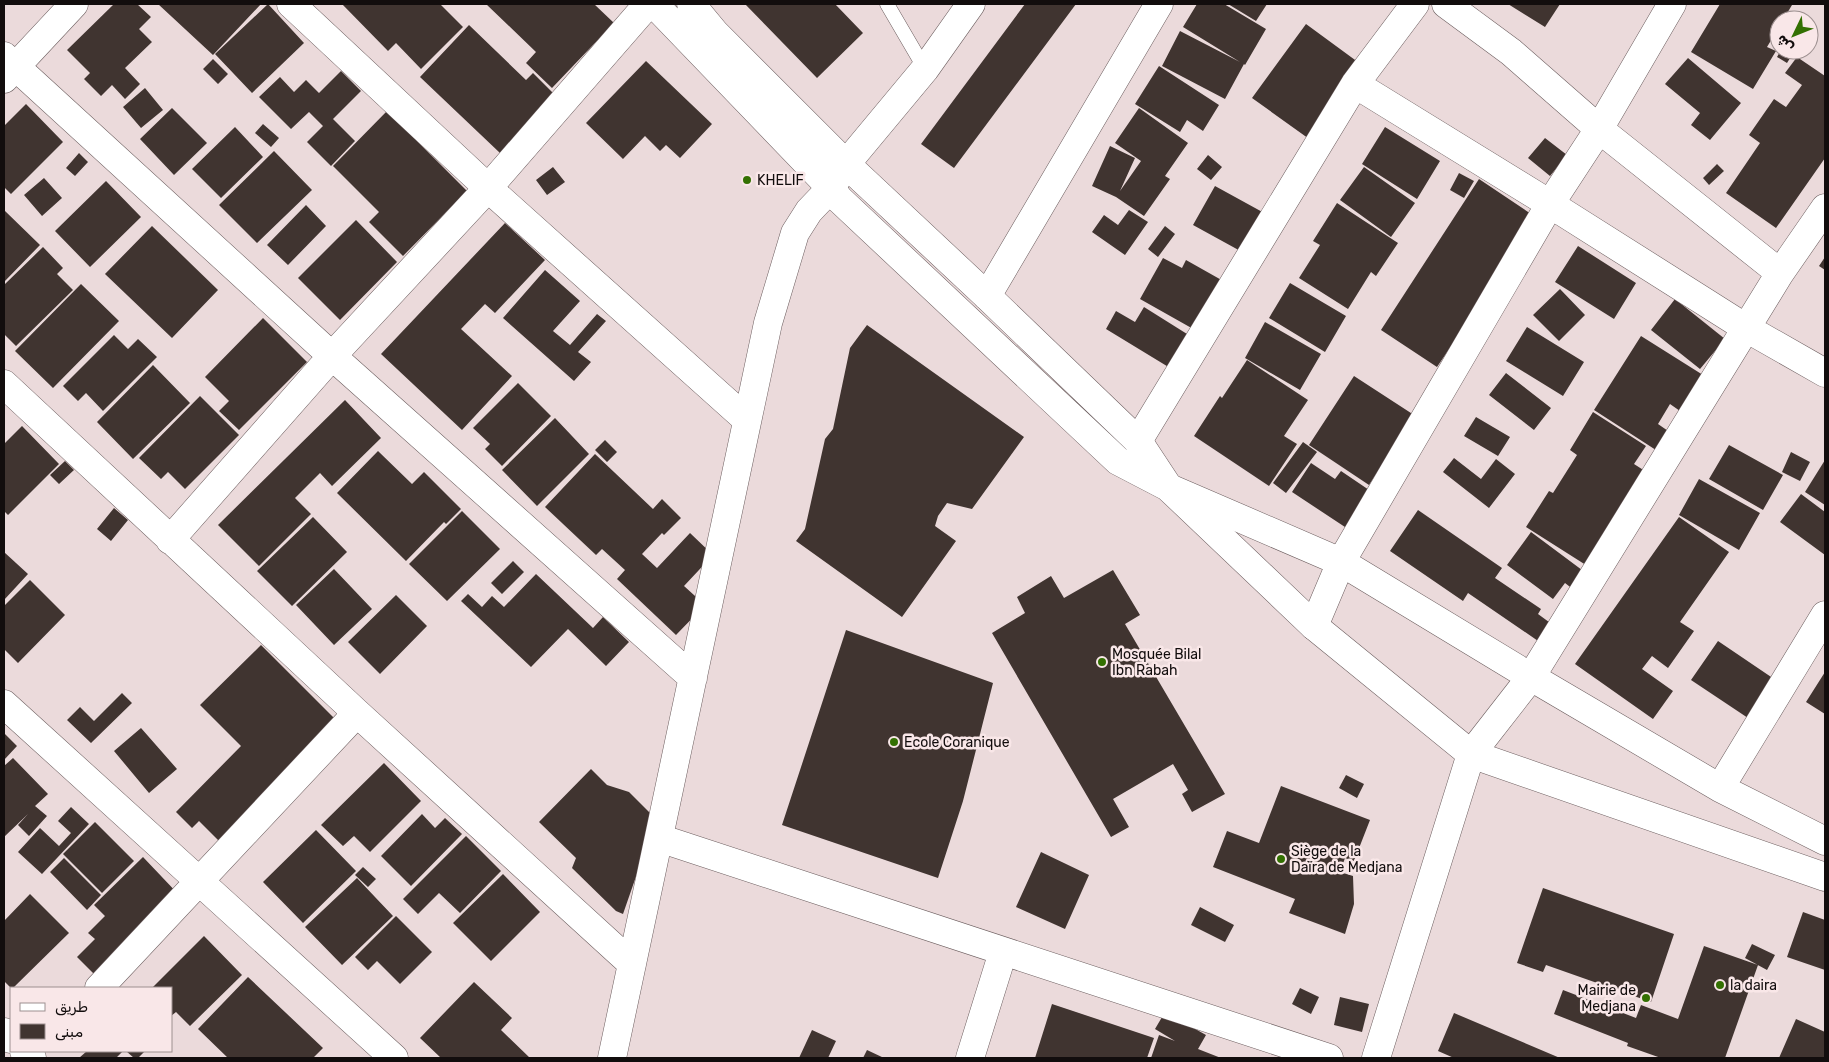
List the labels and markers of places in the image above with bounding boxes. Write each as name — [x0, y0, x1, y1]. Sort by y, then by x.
place label: KHELIF — [757, 172, 804, 189]
marker: KHELIF — [741, 174, 753, 186]
place label: Mosquée Bilal Ibn Rabah — [1112, 646, 1201, 679]
marker: Mosquée Bilal Ibn Rabah — [1096, 656, 1108, 668]
place label: Ecole Coranique — [904, 734, 1010, 751]
marker: Ecole Coranique — [888, 736, 900, 748]
place label: Siège de la Daïra de Medjana — [1291, 843, 1403, 876]
marker: Siège de la Daïra de Medjana — [1275, 853, 1287, 865]
place label: la daira — [1730, 977, 1777, 994]
marker: la daira — [1714, 979, 1726, 991]
place label: Mairie de Medjana — [1578, 982, 1636, 1015]
marker: Mairie de Medjana — [1640, 992, 1652, 1004]

